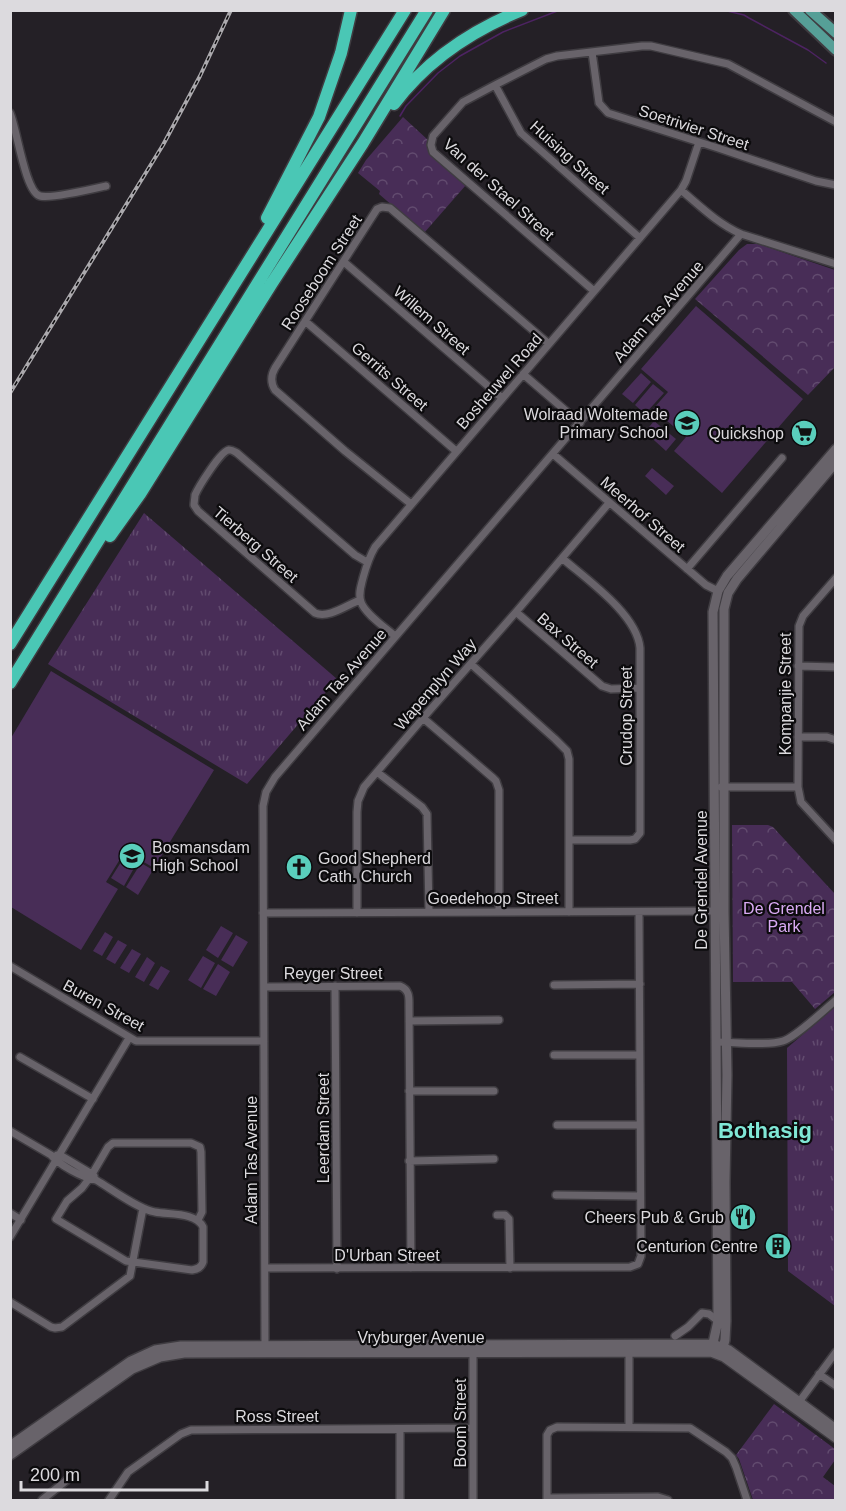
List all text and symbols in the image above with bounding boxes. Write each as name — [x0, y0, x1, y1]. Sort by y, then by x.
street label: Soetrivier Street — [637, 102, 752, 153]
street label: Huising Street — [527, 117, 613, 198]
street label: Van der Stael Street — [440, 135, 558, 244]
street label: Rooseboom Street — [278, 211, 365, 333]
street label: Adam Tas Avenue — [610, 257, 707, 365]
street label: Willem Street — [390, 283, 474, 358]
street label: Bosheuwel Road — [453, 330, 545, 433]
street label: Gerrits Street — [348, 339, 432, 414]
place label: Wolraad Woltemade Primary School — [524, 406, 668, 441]
school or university icon: Wolraad Woltemade Primary School — [672, 408, 702, 438]
supermarket icon: Quickshop — [789, 418, 819, 448]
place label: Quickshop — [708, 425, 784, 442]
street label: Meerhof Street — [597, 473, 689, 556]
street label: Tierberg Street — [210, 503, 302, 586]
street label: Bax Street — [534, 609, 602, 672]
street label: Adam Tas Avenue — [293, 625, 390, 733]
street label: Kompanjie Street — [777, 632, 794, 755]
street label: Wapenplyn Way — [391, 635, 480, 733]
street label: Crudop Street — [618, 666, 635, 766]
street label: De Grendel Avenue — [693, 810, 710, 950]
place label: Bosmansdam High School — [152, 839, 250, 874]
school or university icon: Bosmansdam High School — [117, 841, 147, 871]
place label: Good Shepherd Cath. Church — [318, 850, 431, 885]
church icon: Good Shepherd Cath. Church — [284, 852, 314, 882]
street label: Goedehoop Street — [428, 890, 559, 907]
park label: De Grendel Park — [743, 900, 825, 935]
street label: Reyger Street — [284, 965, 383, 982]
street label: Buren Street — [60, 976, 148, 1035]
street label: Leerdam Street — [315, 1072, 332, 1183]
street label: Adam Tas Avenue — [243, 1096, 260, 1224]
district label: Bothasig — [718, 1118, 812, 1143]
restaurant icon: Cheers Pub & Grub — [728, 1202, 758, 1232]
place label: Cheers Pub & Grub — [584, 1209, 724, 1226]
building icon: Centurion Centre — [763, 1231, 793, 1261]
place label: Centurion Centre — [636, 1238, 758, 1255]
street label: D'Urban Street — [334, 1247, 440, 1264]
street label: Vryburger Avenue — [357, 1329, 485, 1346]
street label: Boom Street — [452, 1378, 469, 1467]
street label: Ross Street — [235, 1408, 319, 1425]
scale bar — [21, 1454, 207, 1492]
text: 200 m — [30, 1465, 80, 1485]

